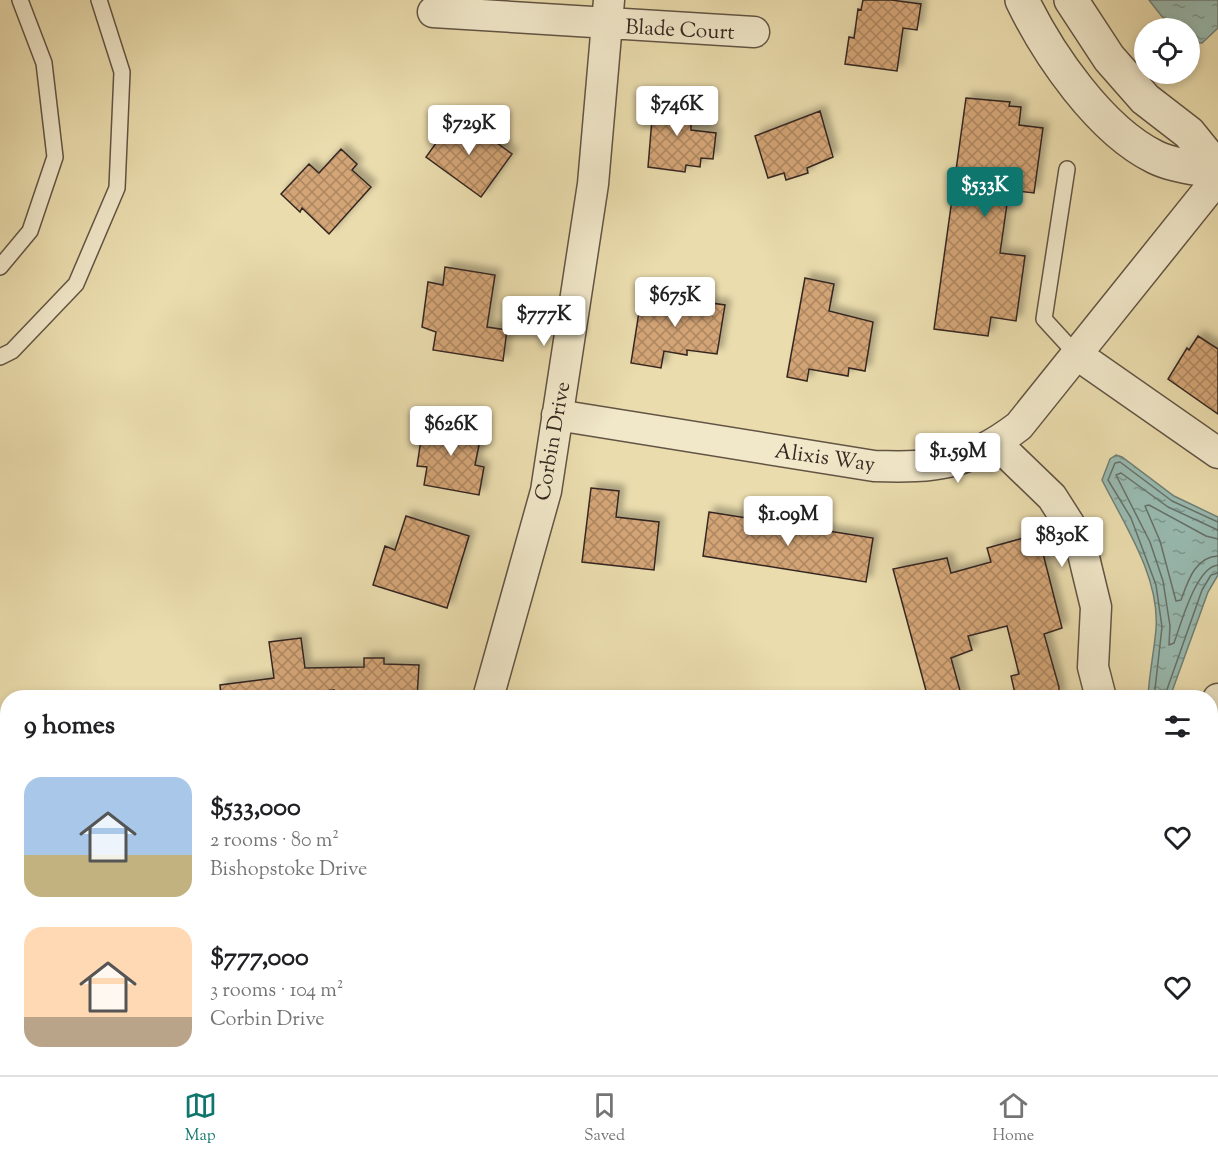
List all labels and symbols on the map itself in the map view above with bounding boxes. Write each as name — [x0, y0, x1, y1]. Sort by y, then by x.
street label: Blade Court — [625, 13, 735, 49]
pin: $746K — [635, 86, 719, 137]
pin: $729K — [427, 105, 511, 156]
pin: $533K — [943, 167, 1027, 218]
pin: $675K — [633, 277, 717, 328]
pin: $777K — [502, 296, 586, 347]
street label: Corbin Drive — [529, 379, 579, 503]
pin: $626K — [409, 406, 493, 457]
pin: $1.59M — [909, 433, 1007, 484]
street label: Alixis Way — [773, 437, 877, 481]
pin: $1.09M — [739, 496, 837, 547]
pin: $830K — [1020, 517, 1104, 568]

